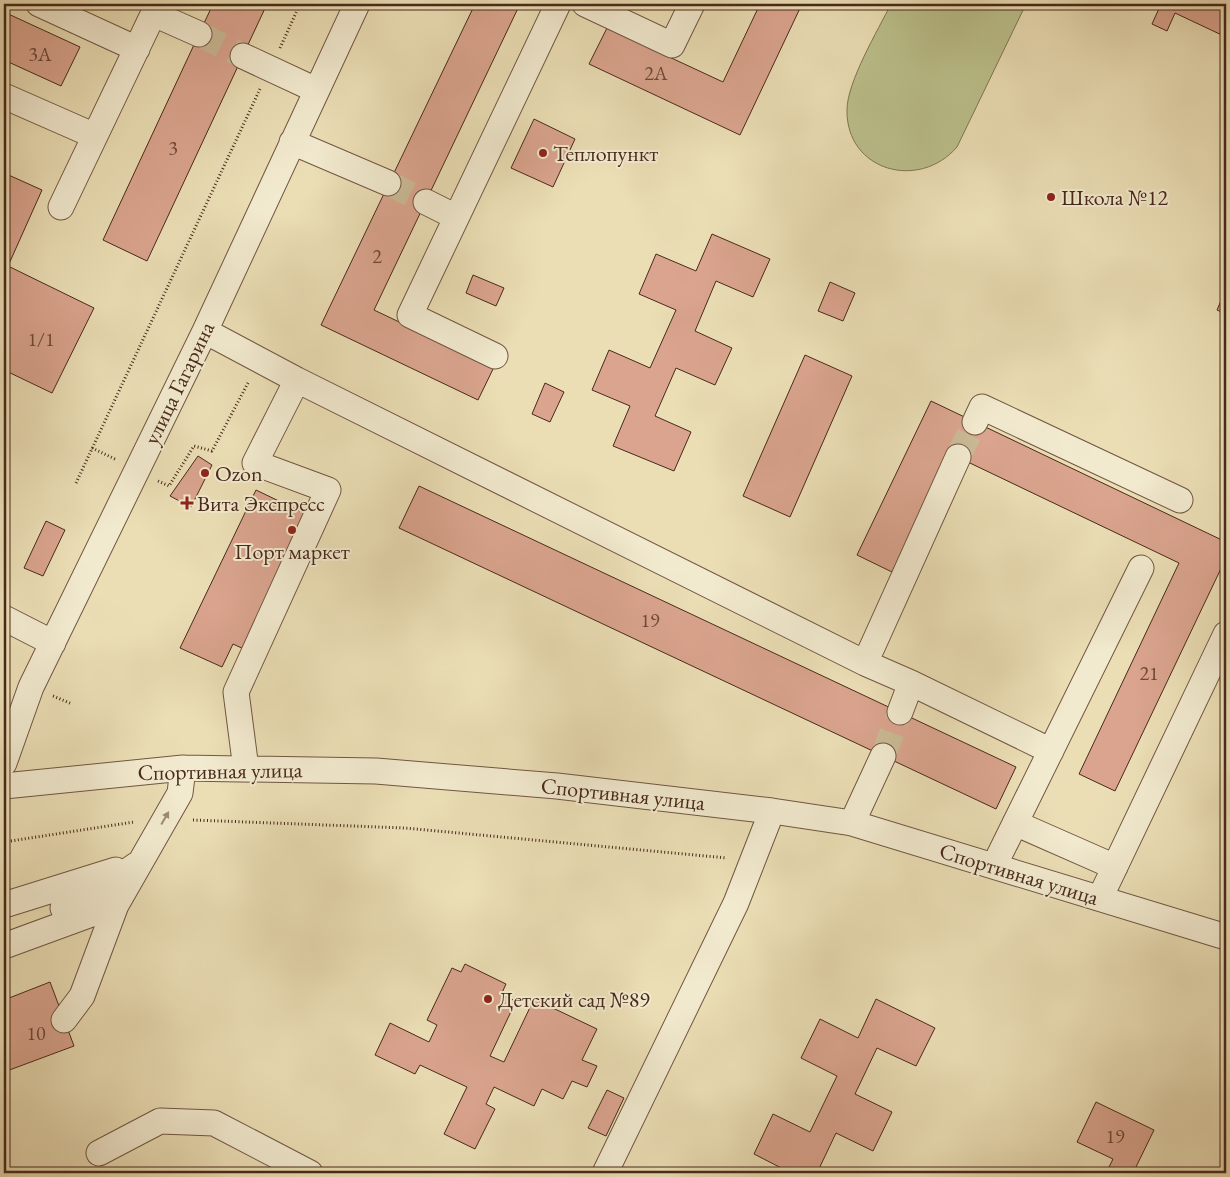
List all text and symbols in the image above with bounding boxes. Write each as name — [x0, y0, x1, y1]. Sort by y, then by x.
house number: 3А — [28, 41, 52, 67]
house number: 2А — [644, 60, 668, 86]
house number: 3 — [168, 135, 178, 161]
place label: Теплопункт — [553, 139, 658, 168]
marker: Теплопункт — [537, 147, 549, 159]
place label: Школа №12 — [1061, 183, 1169, 212]
marker: Школа №12 — [1045, 191, 1057, 203]
house number: 2 — [372, 243, 382, 269]
street label: улица Гагарина — [137, 317, 221, 449]
house number: 1/1 — [27, 326, 55, 352]
place label: Ozon — [215, 459, 263, 488]
marker: Ozon — [199, 467, 211, 479]
place label: Вита Экспресс — [197, 489, 325, 518]
marker: Вита Экспресс — [181, 497, 193, 509]
marker: Порт маркет — [286, 524, 298, 536]
place label: Порт маркет — [234, 537, 350, 566]
house number: 19 — [640, 607, 660, 633]
house number: 21 — [1139, 660, 1159, 686]
street label: Спортивная улица — [137, 755, 303, 787]
street label: Спортивная улица — [540, 771, 707, 817]
one-way arrow — [161, 811, 169, 826]
street label: Спортивная улица — [936, 836, 1102, 912]
place label: Детский сад №89 — [498, 985, 650, 1014]
marker: Детский сад №89 — [482, 993, 494, 1005]
house number: 10 — [26, 1020, 46, 1046]
house number: 19 — [1105, 1123, 1125, 1149]

